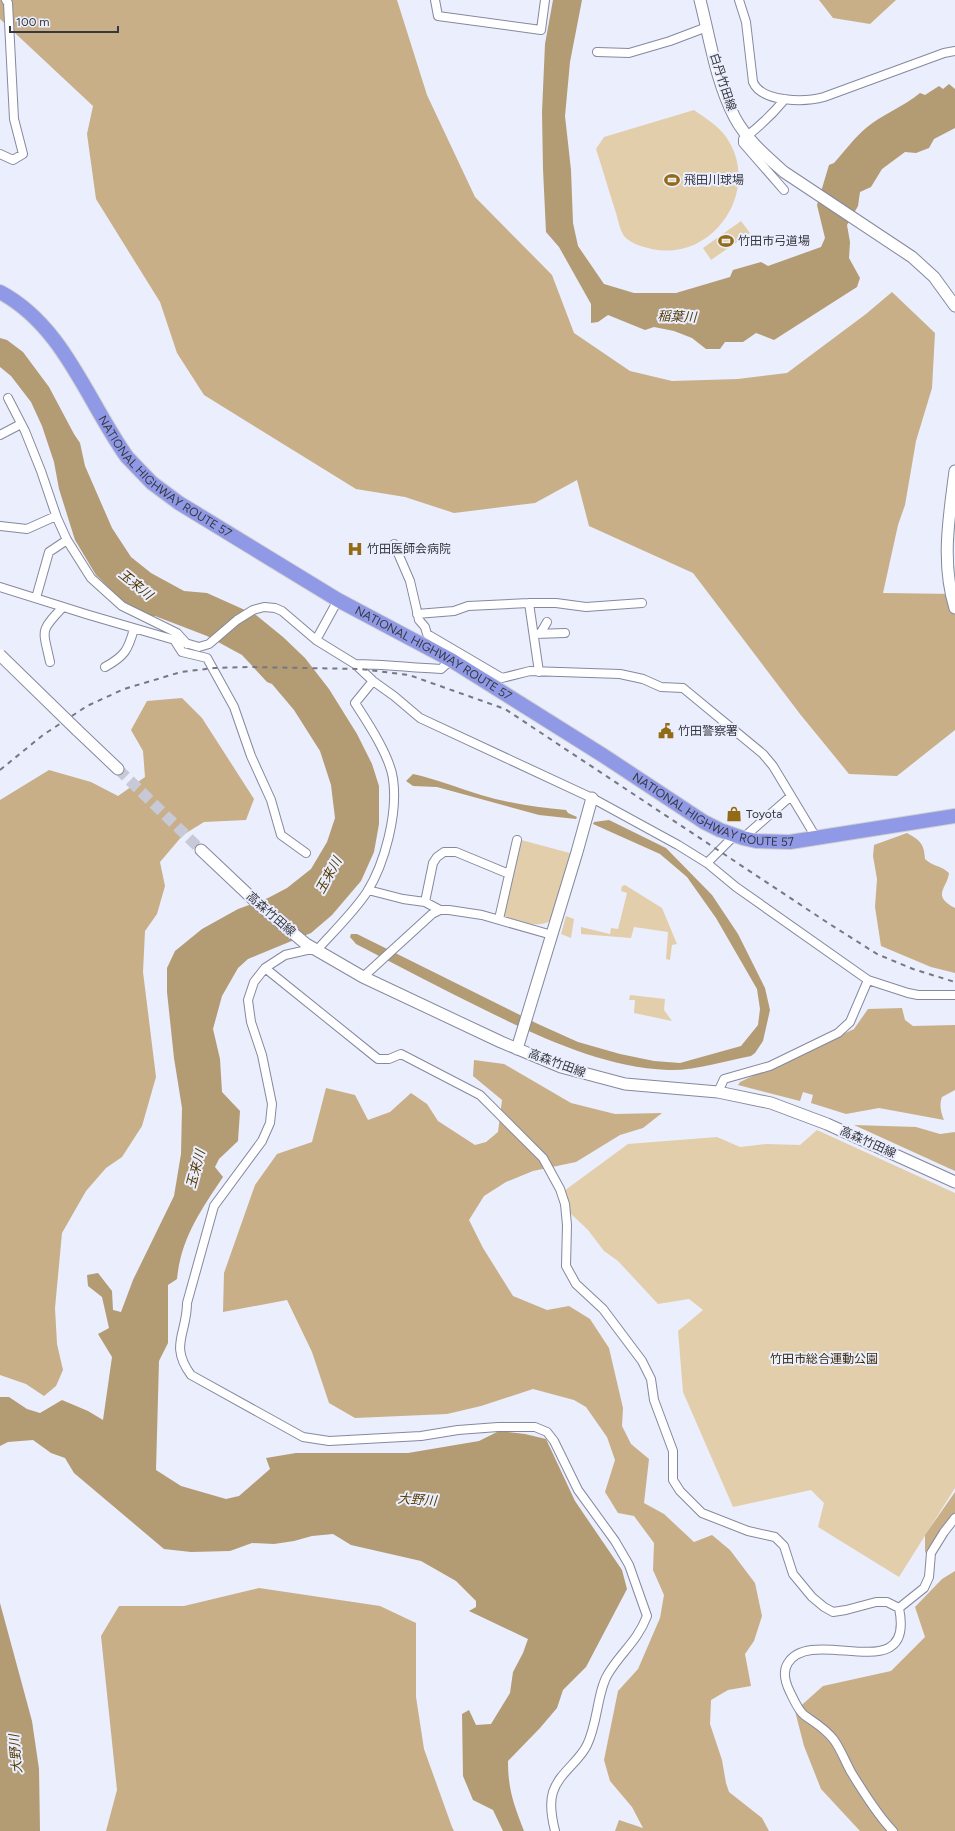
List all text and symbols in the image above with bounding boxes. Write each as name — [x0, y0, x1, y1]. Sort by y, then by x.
scale bar — [10, 8, 118, 34]
text: 100 m — [16, 15, 50, 29]
street label: 白丹竹田線 — [707, 51, 739, 113]
sports icon: 飛田川球場 — [663, 171, 681, 189]
place label: 飛田川球場 — [684, 173, 744, 187]
sports icon: 竹田市弓道場 — [717, 232, 735, 250]
place label: 竹田市弓道場 — [738, 234, 810, 248]
water label: 稲葉川 — [657, 308, 699, 325]
street label: NATIONAL HIGHWAY ROUTE 57 — [96, 413, 235, 541]
hospital icon: 竹田医師会病院 — [346, 540, 364, 558]
place label: 竹田医師会病院 — [367, 542, 451, 556]
water label: 玉来川 — [116, 566, 157, 604]
street label: NATIONAL HIGHWAY ROUTE 57 — [353, 603, 515, 704]
public building icon: 竹田警察署 — [657, 722, 675, 740]
place label: 竹田警察署 — [678, 724, 738, 738]
street label: NATIONAL HIGHWAY ROUTE 57 — [630, 770, 796, 849]
shop icon: Toyota — [725, 805, 743, 823]
place label: Toyota — [746, 807, 782, 821]
water label: 玉来川 — [312, 853, 345, 896]
street label: 高森竹田線 — [244, 889, 298, 939]
street label: 高森竹田線 — [526, 1046, 588, 1080]
street label: 高森竹田線 — [838, 1123, 898, 1161]
water label: 玉来川 — [183, 1146, 208, 1190]
park label: 竹田市総合運動公園 — [770, 1352, 878, 1366]
water label: 大野川 — [397, 1491, 439, 1508]
water label: 大野川 — [6, 1732, 25, 1774]

